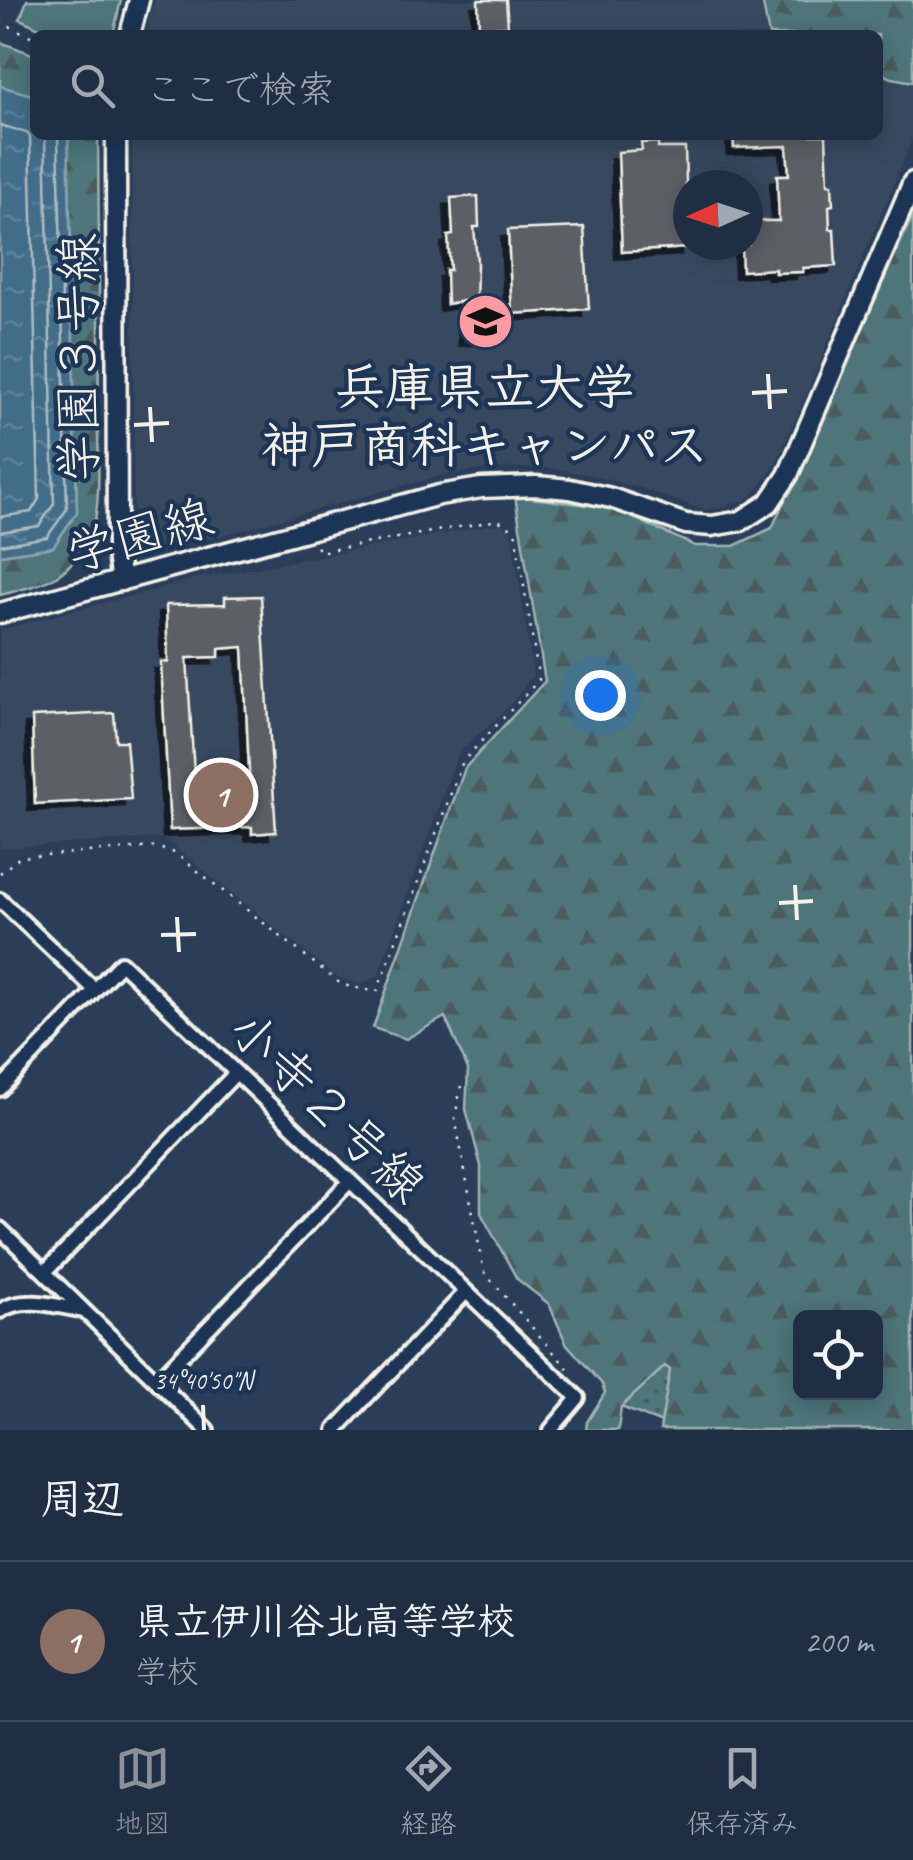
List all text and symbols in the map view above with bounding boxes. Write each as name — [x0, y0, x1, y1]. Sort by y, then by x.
search box — [30, 30, 883, 140]
icon: search — [65, 58, 120, 113]
text: ここで検索 — [145, 66, 335, 113]
north arrow — [673, 170, 763, 260]
street label: 学園３号線 — [47, 233, 110, 483]
school or university icon: 兵庫県立大学 神戸商科キャンパス — [455, 291, 515, 351]
place label: 兵庫県立大学 神戸商科キャンパス — [261, 356, 709, 477]
street label: 学園線 — [59, 486, 220, 585]
your location — [575, 670, 626, 721]
pin: 1 — [188, 758, 254, 832]
street label: 小寺２号線 — [215, 998, 439, 1217]
map controls — [793, 1310, 883, 1400]
button: locate — [793, 1310, 883, 1400]
text: 34°40'50"N — [154, 1365, 256, 1397]
text: 周辺 — [40, 1473, 124, 1526]
text: 県立伊川谷北高等学校 — [135, 1598, 515, 1645]
text: 1 — [65, 1621, 80, 1662]
text: 200 m — [804, 1621, 873, 1662]
text: 学校 — [135, 1651, 199, 1692]
tab: 地図 — [115, 1741, 171, 1841]
tab: 経路 — [400, 1741, 456, 1841]
tab: 保存済み — [686, 1741, 798, 1841]

